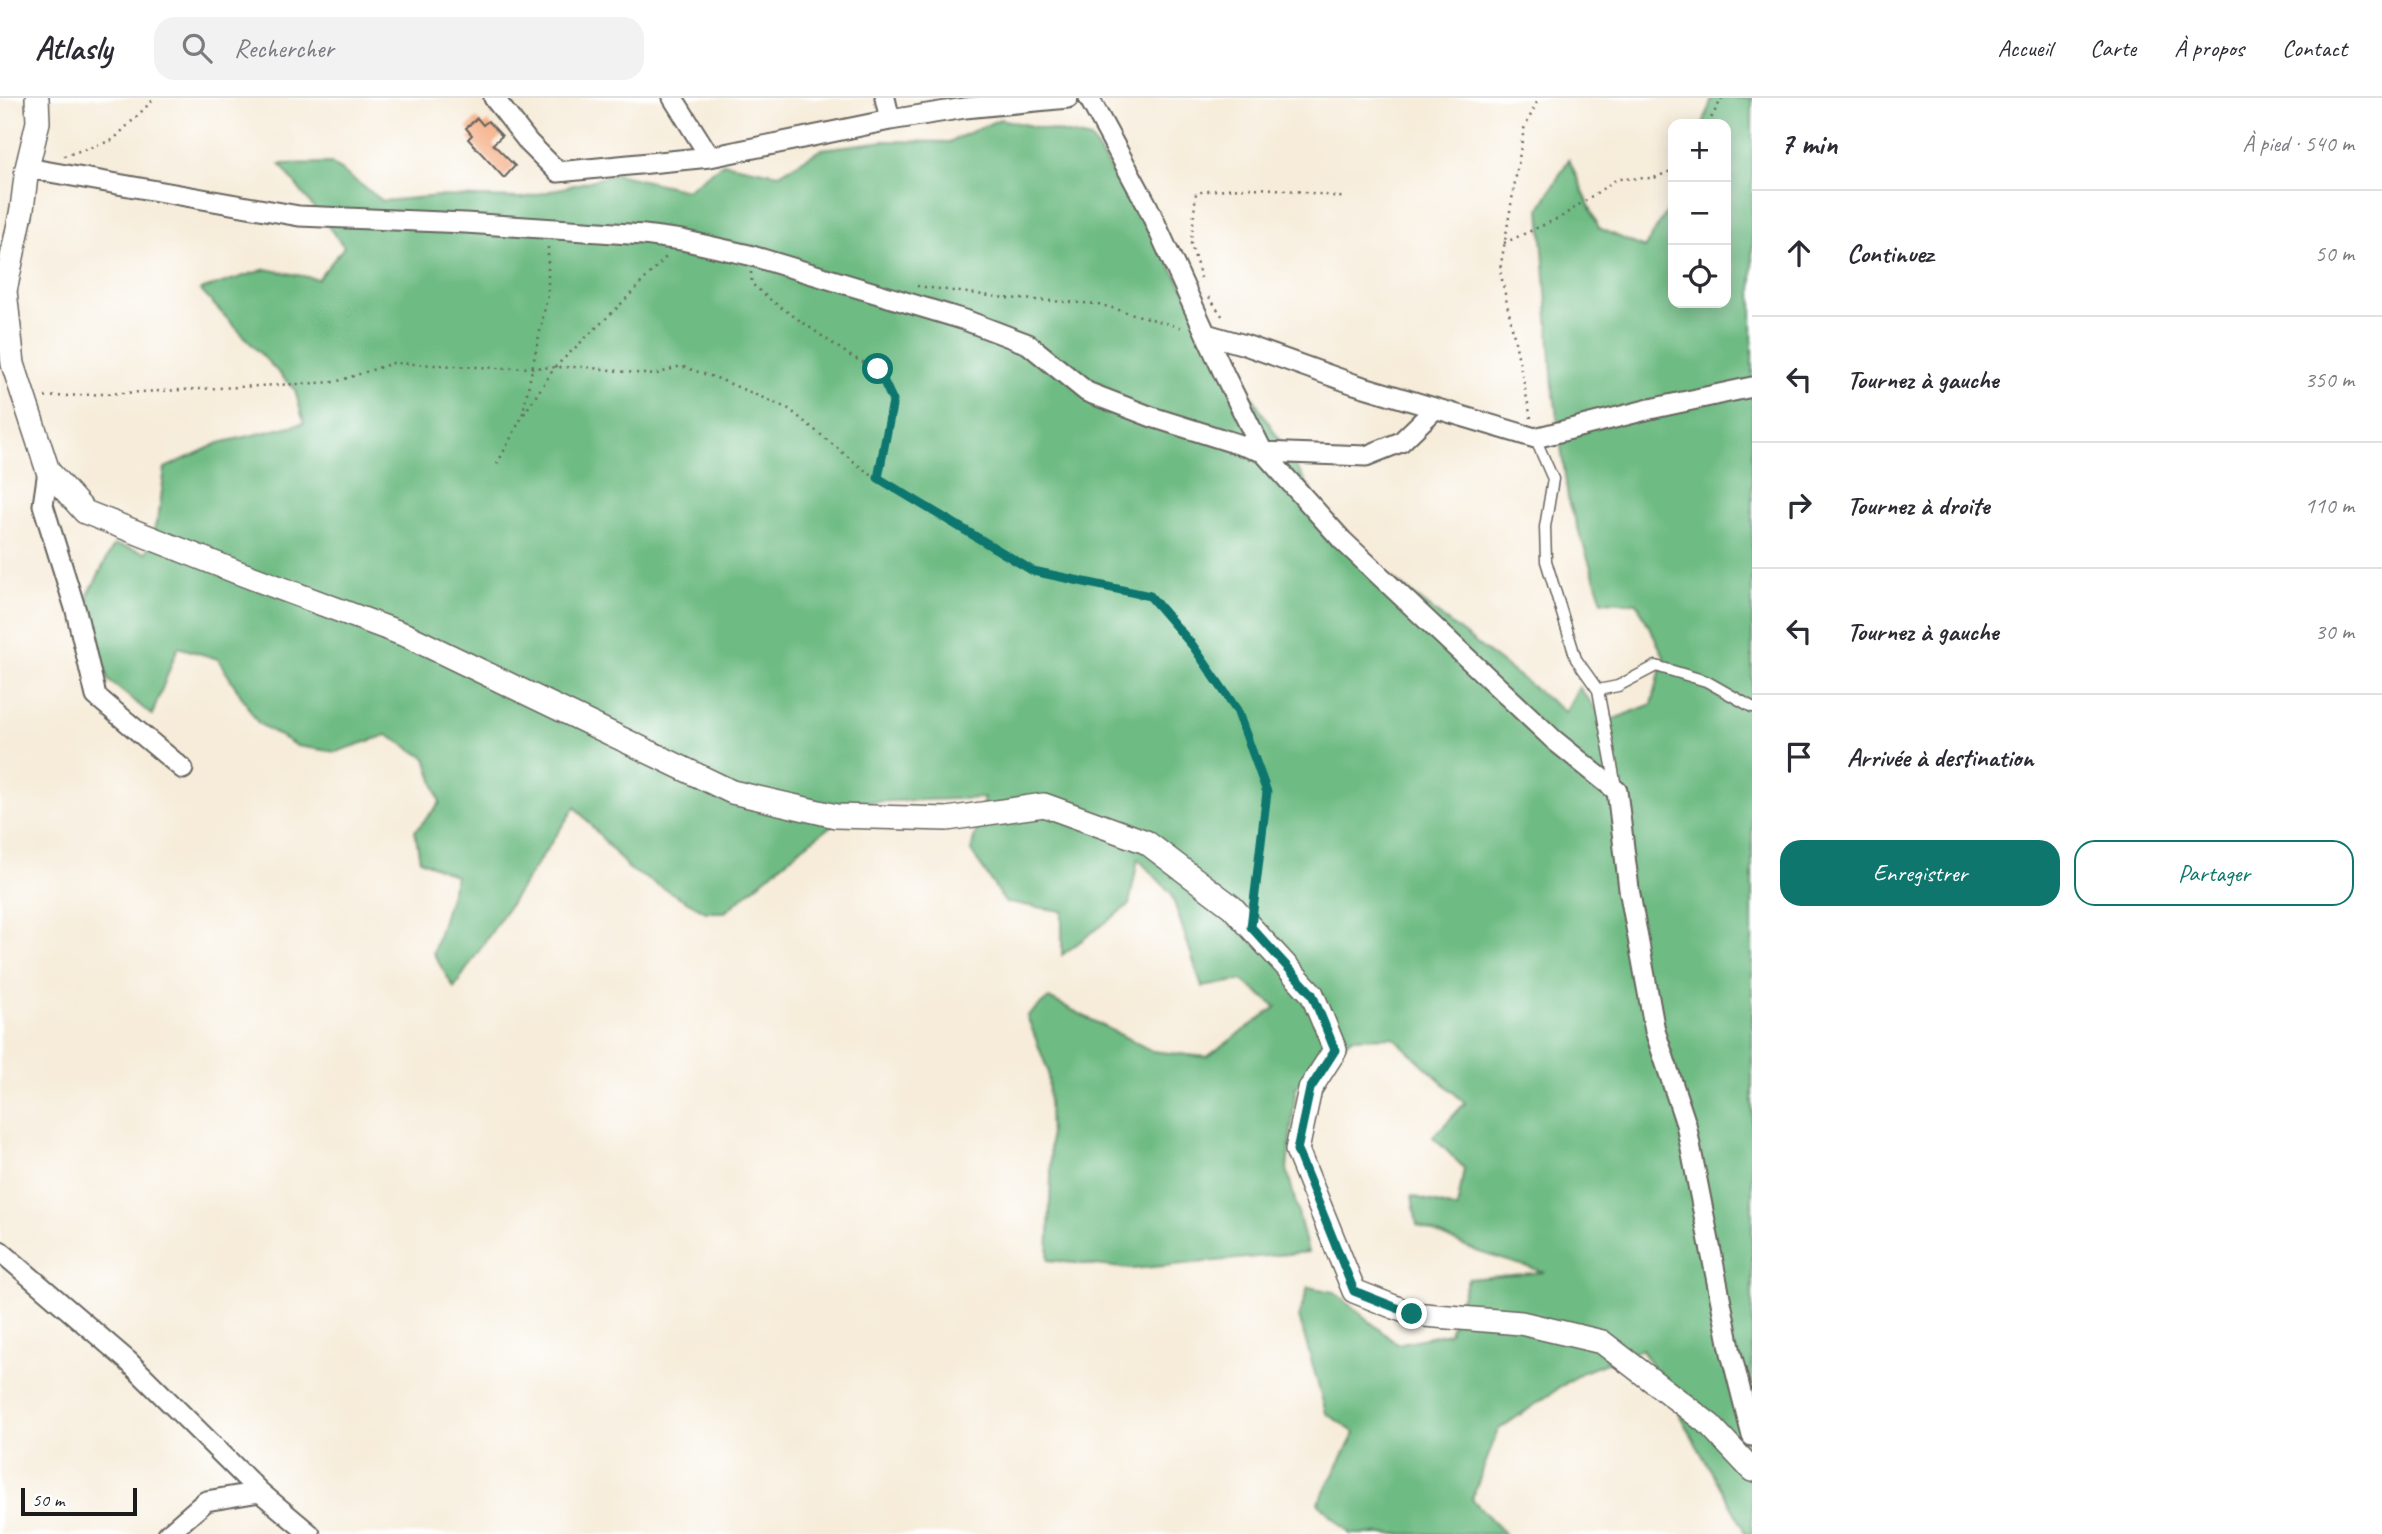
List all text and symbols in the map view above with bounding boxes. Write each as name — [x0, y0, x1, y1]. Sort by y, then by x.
search box — [154, 17, 644, 80]
text: Atlasly — [35, 27, 112, 69]
icon: search — [178, 29, 216, 67]
text: Rechercher — [234, 32, 334, 65]
text: Accueil — [1998, 33, 2052, 63]
text: Carte — [2090, 33, 2136, 63]
text: À propos — [2174, 33, 2244, 63]
text: Contact — [2282, 33, 2347, 63]
map controls — [1668, 119, 1731, 308]
button: + — [1668, 119, 1731, 182]
text: 7 min — [1780, 125, 1837, 163]
text: À pied · 540 m — [2242, 129, 2354, 158]
button: − — [1668, 182, 1731, 245]
icon: ahead — [1780, 234, 1818, 272]
text: Continuez — [1847, 237, 1933, 270]
text: 50 m — [2315, 239, 2354, 268]
button: locate — [1668, 245, 1731, 308]
route start — [862, 353, 893, 384]
icon: left — [1780, 360, 1818, 398]
text: Tournez à gauche — [1847, 363, 1998, 396]
text: 350 m — [2305, 365, 2354, 394]
icon: right — [1780, 486, 1818, 524]
text: Tournez à droite — [1847, 489, 1989, 522]
text: 110 m — [2305, 491, 2354, 520]
icon: left — [1780, 612, 1818, 650]
text: Tournez à gauche — [1847, 615, 1998, 648]
text: 30 m — [2315, 617, 2354, 646]
icon: arrive — [1780, 738, 1818, 776]
text: Arrivée à destination — [1847, 741, 2033, 774]
button: Enregistrer — [1780, 840, 2060, 906]
button: Partager — [2074, 840, 2354, 906]
route end — [1396, 1298, 1427, 1329]
scale bar — [21, 1485, 136, 1517]
text: 50 m — [32, 1488, 64, 1512]

